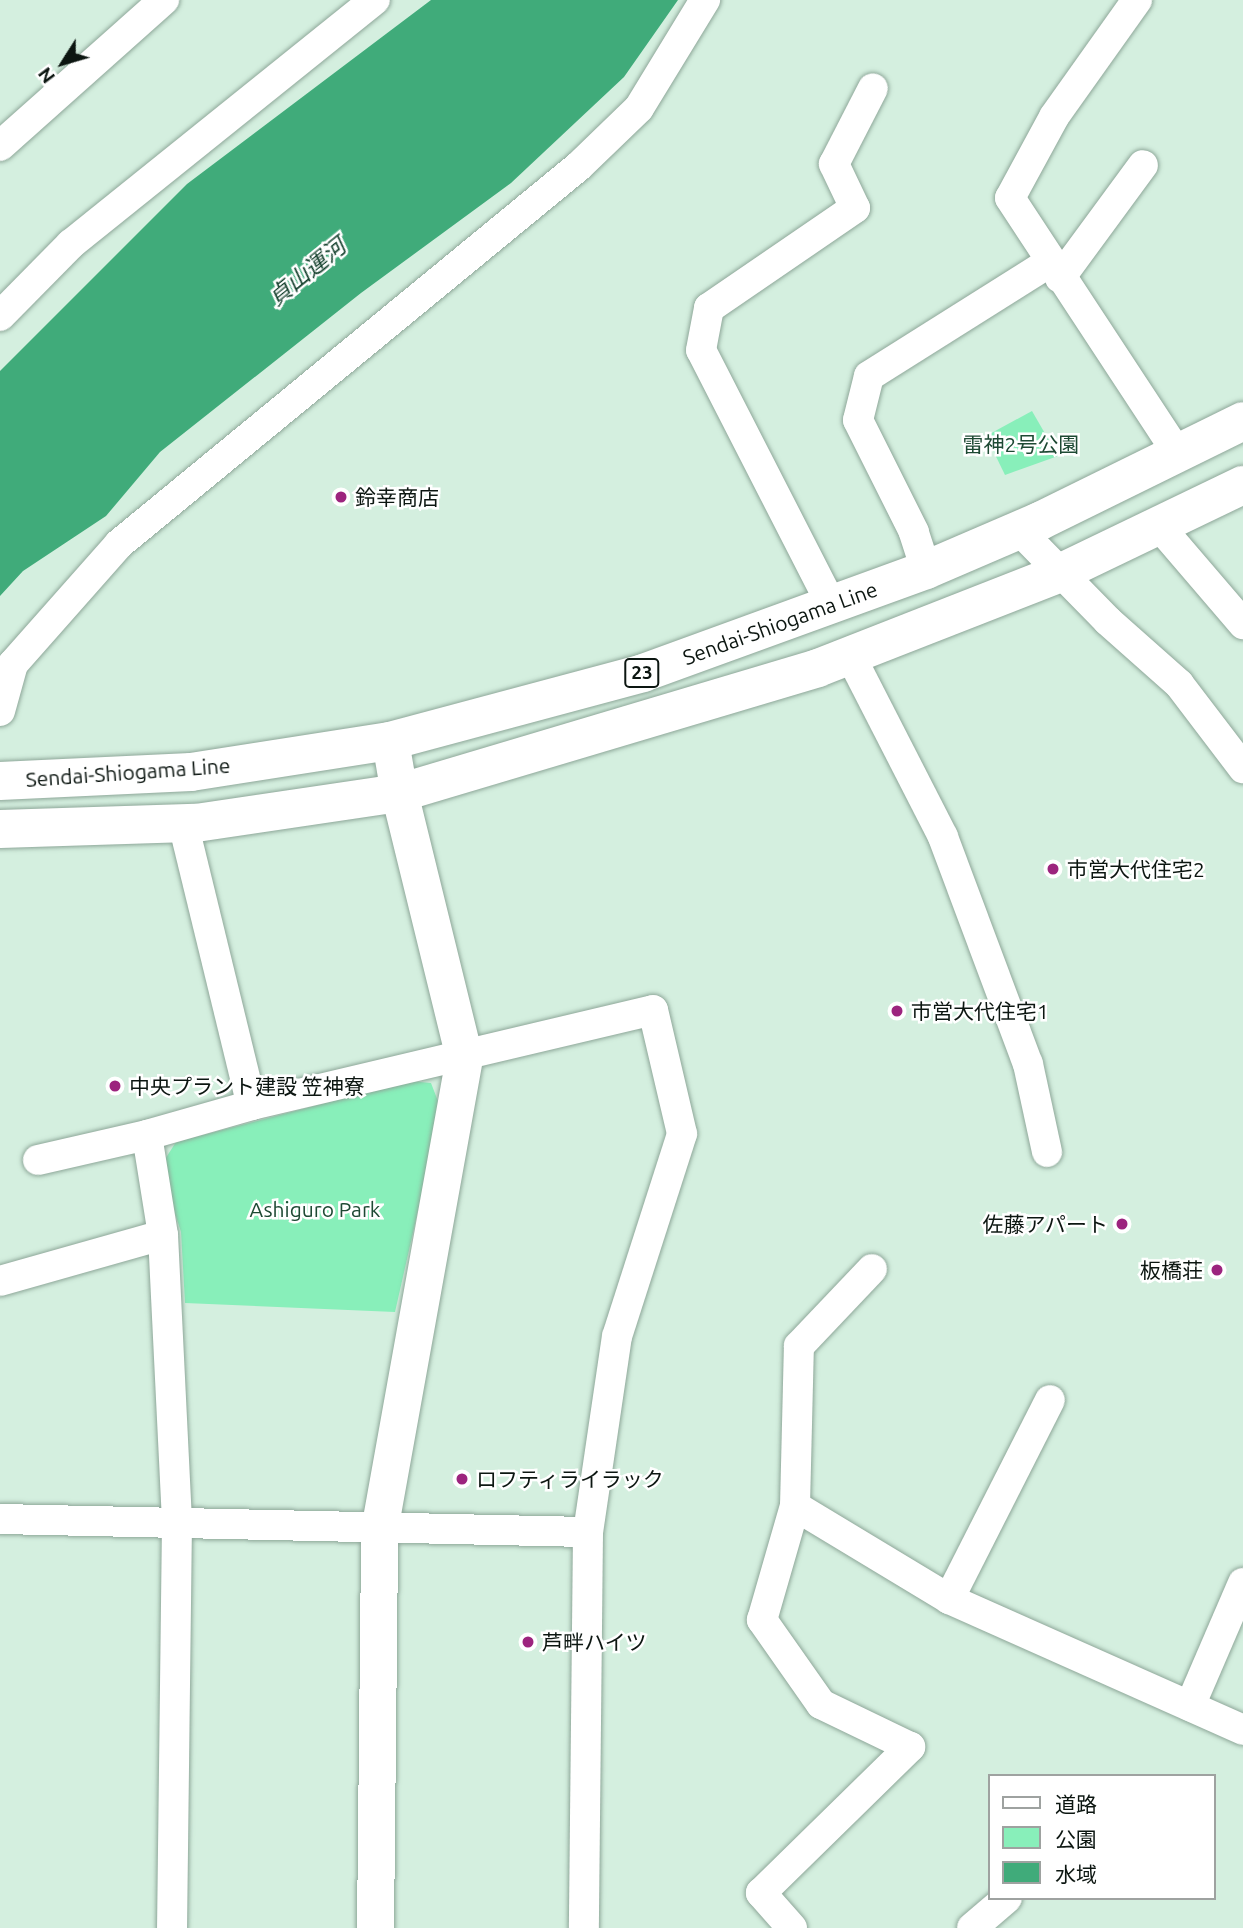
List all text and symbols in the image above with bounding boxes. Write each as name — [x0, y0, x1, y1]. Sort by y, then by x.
north arrow — [28, 28, 98, 98]
text: N — [33, 63, 59, 88]
water label: 貞山運河 — [263, 232, 351, 312]
park label: 雷神2号公園 — [963, 431, 1079, 457]
place label: 鈴幸商店 — [355, 484, 439, 510]
marker: 鈴幸商店 — [333, 489, 349, 505]
street label: Sendai-Shiogama Line — [679, 576, 881, 670]
road number: 23 — [623, 658, 661, 688]
street label: Sendai-Shiogama Line — [25, 752, 231, 792]
place label: 市営大代住宅2 — [1067, 856, 1205, 882]
marker: 市営大代住宅2 — [1045, 861, 1061, 877]
place label: 市営大代住宅1 — [911, 998, 1049, 1024]
marker: 市営大代住宅1 — [889, 1003, 905, 1019]
place label: 中央プラント建設 笠神寮 — [129, 1073, 365, 1099]
marker: 中央プラント建設 笠神寮 — [107, 1078, 123, 1094]
park label: Ashiguro Park — [250, 1196, 380, 1222]
place label: 佐藤アパート — [982, 1211, 1108, 1237]
marker: 佐藤アパート — [1114, 1216, 1130, 1232]
place label: 板橋荘 — [1140, 1257, 1203, 1283]
marker: 板橋荘 — [1209, 1262, 1225, 1278]
place label: ロフティライラック — [476, 1466, 665, 1492]
marker: ロフティライラック — [454, 1471, 470, 1487]
place label: 芦畔ハイツ — [542, 1629, 647, 1655]
marker: 芦畔ハイツ — [520, 1634, 536, 1650]
legend — [988, 1774, 1215, 1900]
text: 道路 — [1055, 1792, 1097, 1816]
text: 公園 — [1055, 1827, 1097, 1851]
text: 水域 — [1055, 1862, 1097, 1886]

